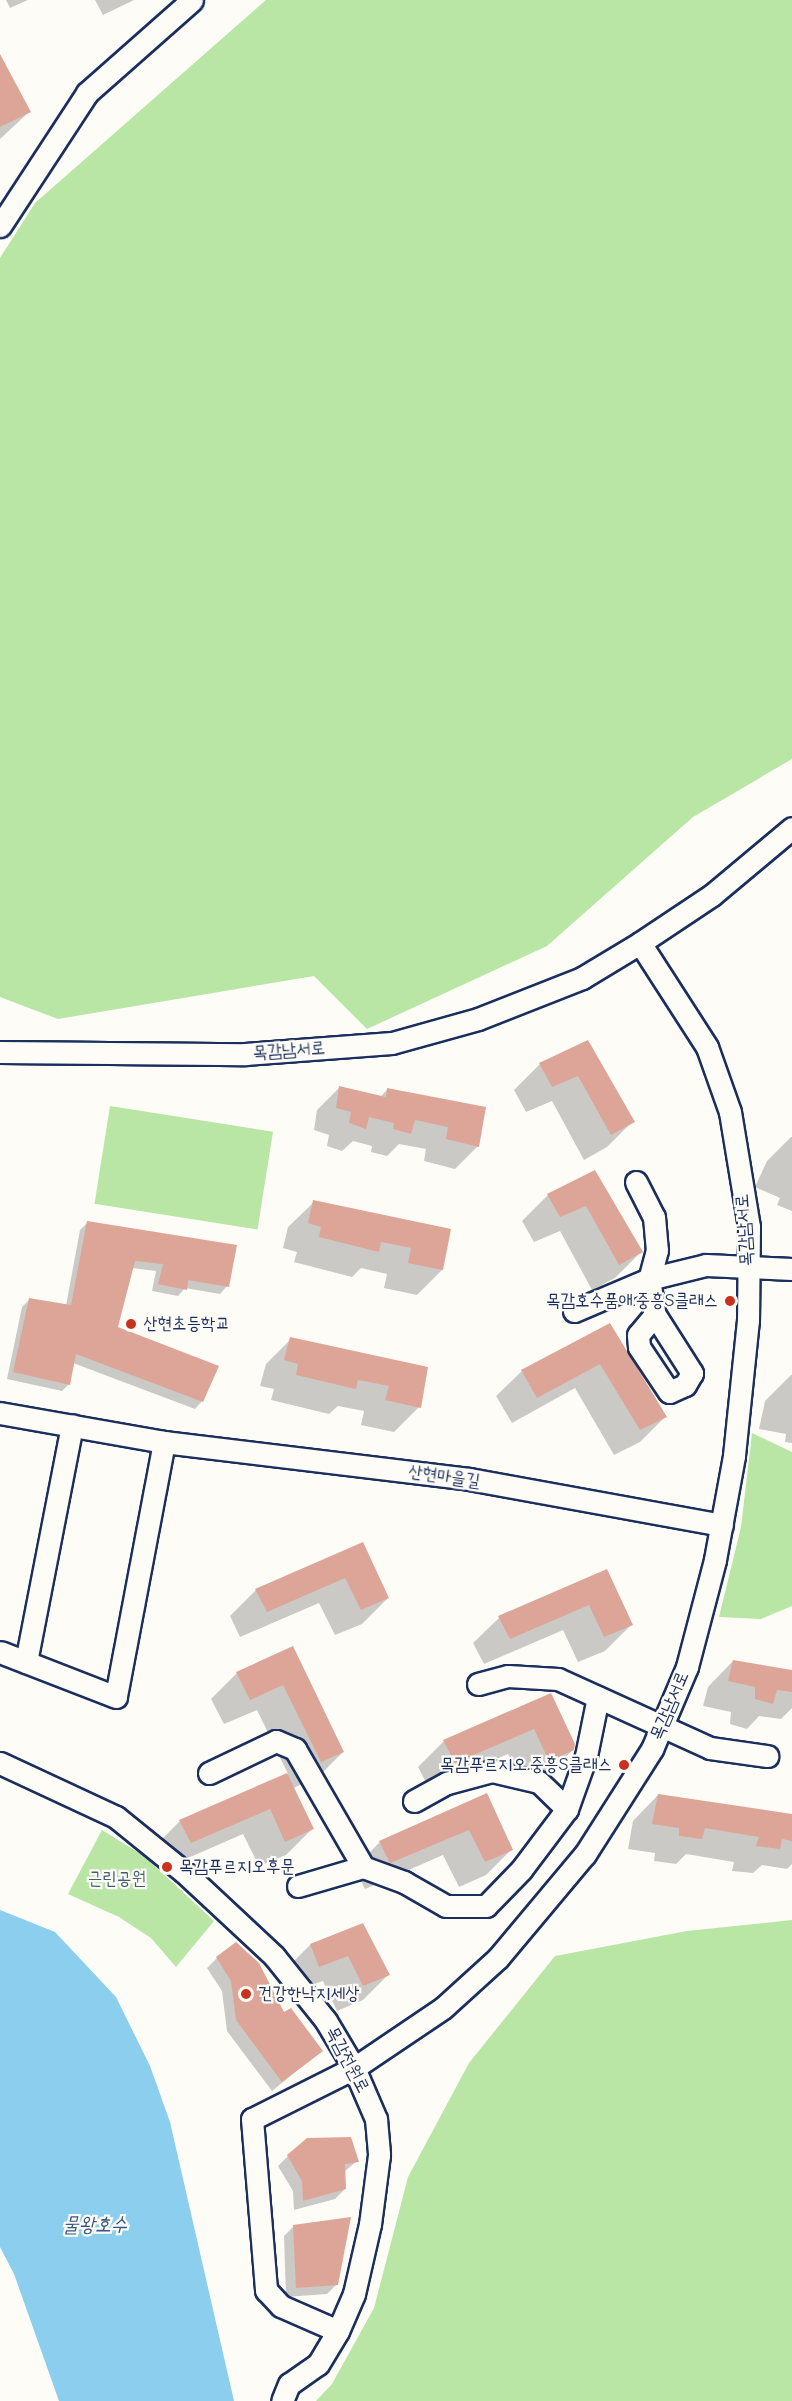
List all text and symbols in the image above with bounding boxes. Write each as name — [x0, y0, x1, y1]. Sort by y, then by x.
street label: 목감남서로 — [252, 1038, 326, 1064]
street label: 목감남서로 — [732, 1193, 758, 1267]
place label: 목감호수품애.중흥S클래스 — [546, 1290, 718, 1312]
marker: 목감호수품애.중흥S클래스 — [723, 1294, 737, 1308]
place label: 산현초등학교 — [143, 1313, 230, 1335]
marker: 산현초등학교 — [124, 1317, 138, 1331]
street label: 산현마을길 — [407, 1461, 481, 1493]
street label: 목감남서로 — [646, 1668, 694, 1744]
place label: 목감푸르지오.중흥S클래스 — [440, 1754, 612, 1776]
marker: 목감푸르지오.중흥S클래스 — [617, 1758, 631, 1772]
place label: 목감푸르지오후문 — [179, 1856, 295, 1878]
marker: 목감푸르지오후문 — [160, 1860, 174, 1874]
park label: 근린공원 — [88, 1868, 146, 1890]
place label: 건강한낙지세상 — [258, 1983, 359, 2005]
marker: 건강한낙지세상 — [239, 1987, 253, 2001]
street label: 목감전원로 — [320, 2023, 374, 2097]
water label: 물왕호수 — [63, 2212, 127, 2236]

